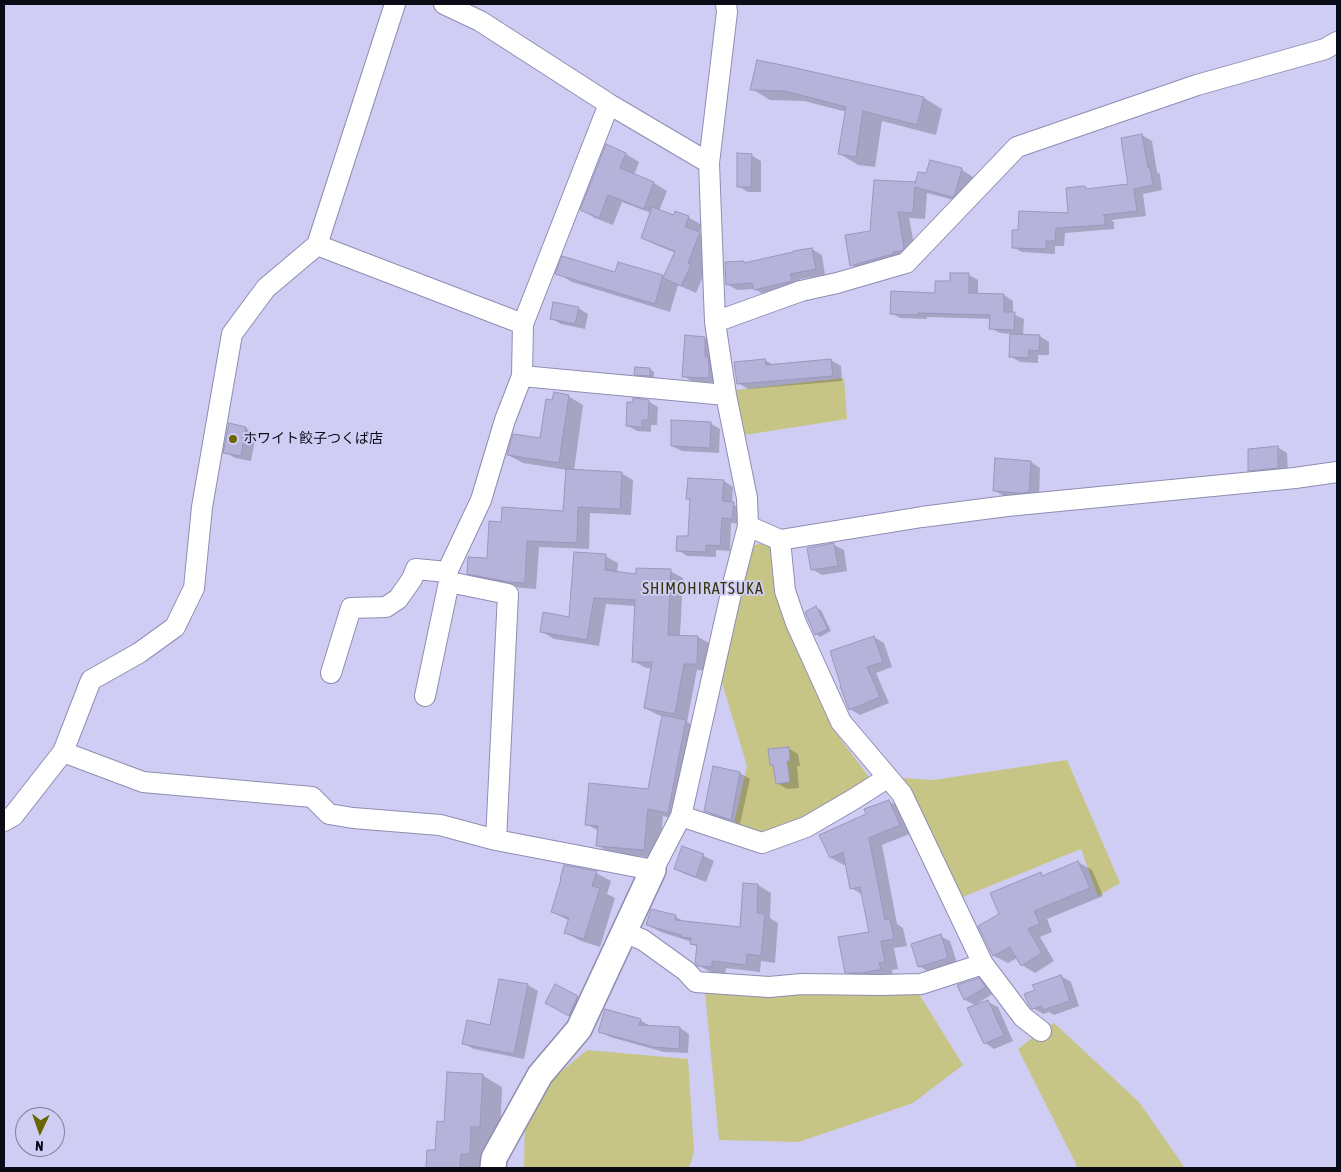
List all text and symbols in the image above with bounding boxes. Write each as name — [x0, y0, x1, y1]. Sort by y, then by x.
place label: ホワイト餃子つくば店 — [243, 431, 383, 447]
marker: ホワイト餃子つくば店 — [227, 433, 239, 445]
district label: SHIMOHIRATSUKA — [640, 579, 766, 599]
north arrow — [15, 1107, 65, 1157]
text: N — [35, 1138, 44, 1154]

